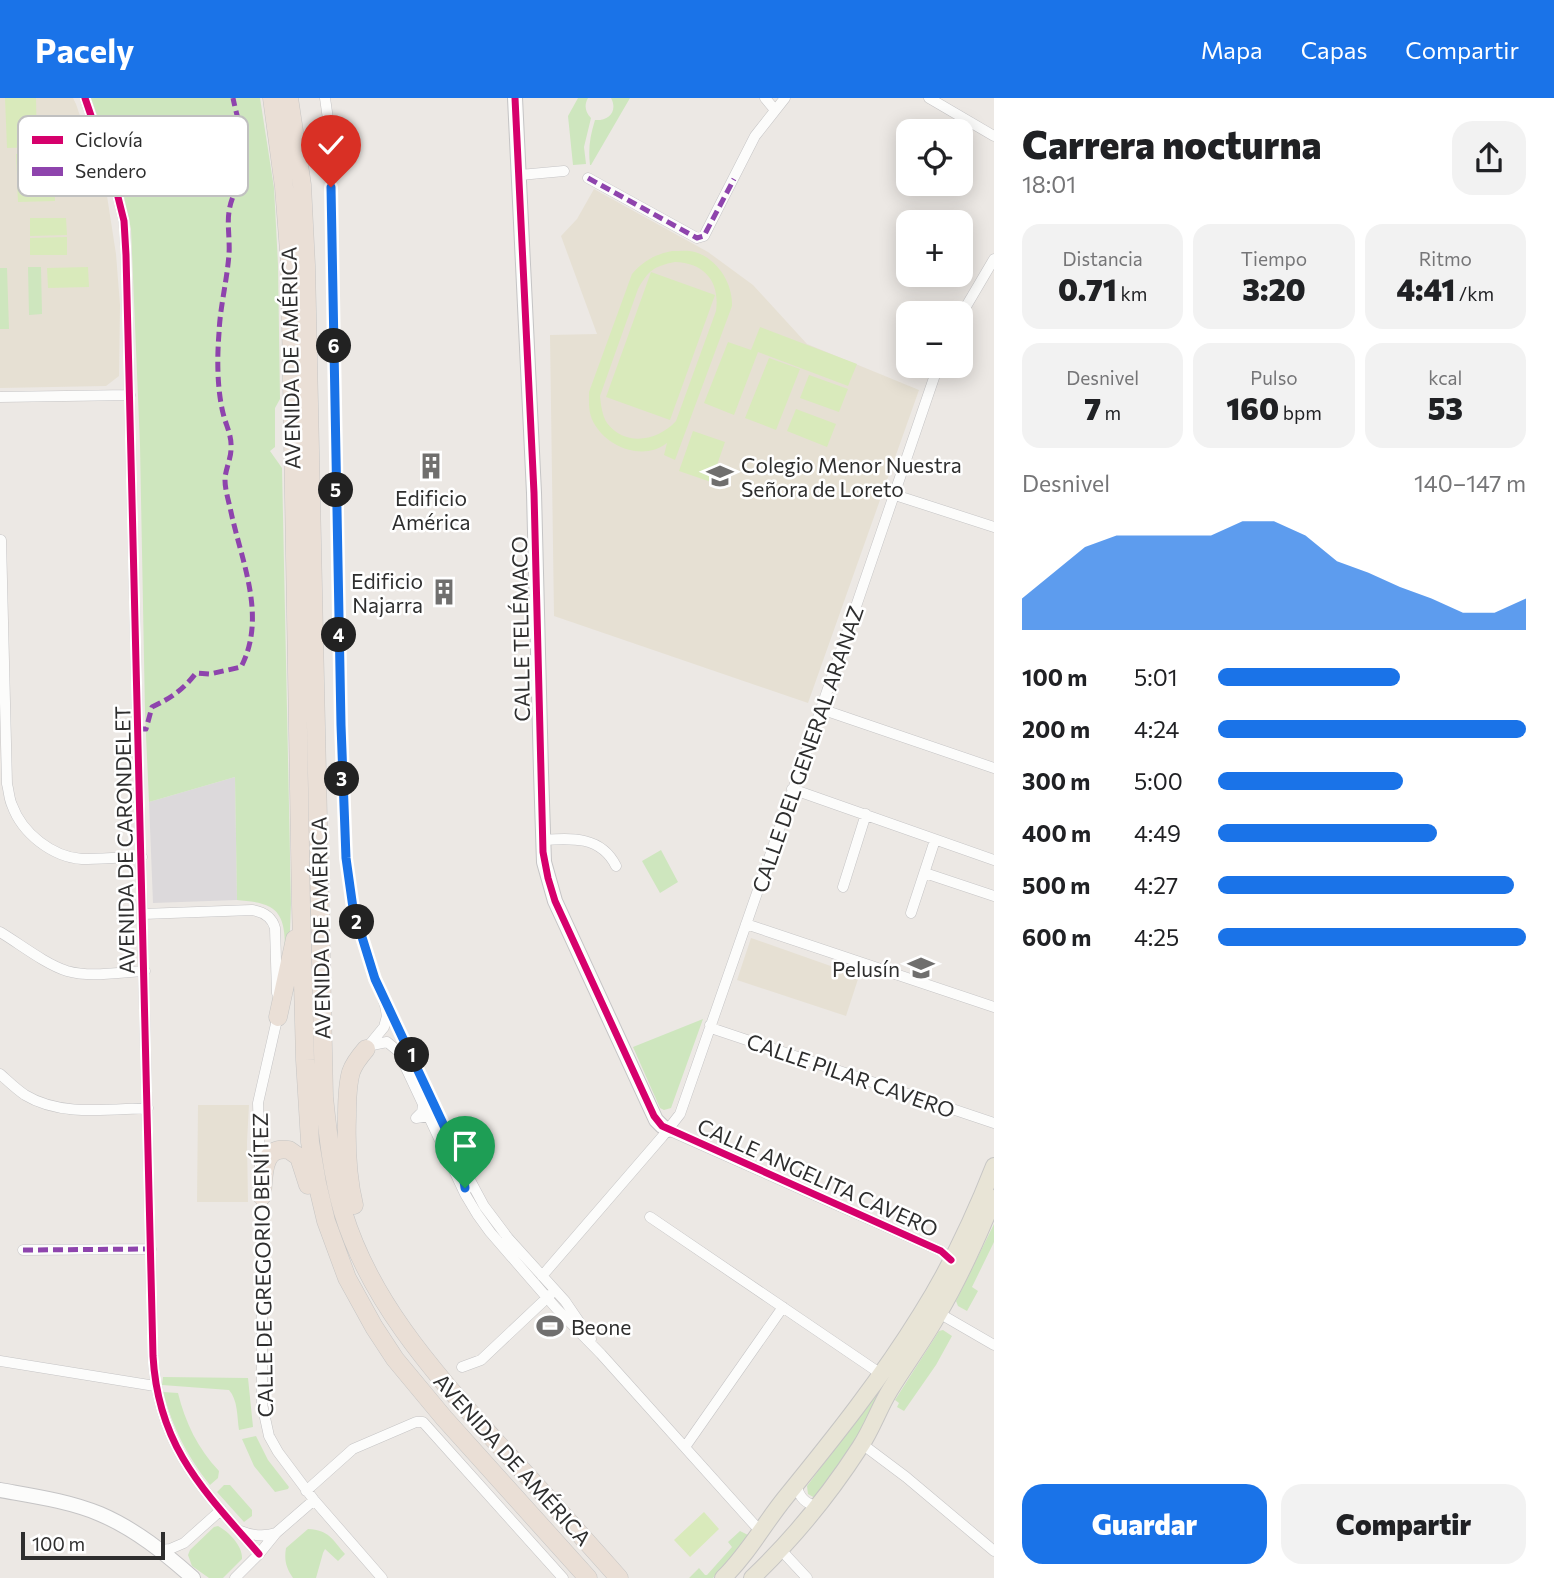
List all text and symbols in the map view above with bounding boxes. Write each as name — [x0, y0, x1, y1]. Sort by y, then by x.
text: Pacely — [35, 29, 134, 70]
text: Mapa — [1201, 35, 1263, 64]
text: Capas — [1301, 35, 1367, 64]
text: Compartir — [1405, 35, 1519, 64]
pin — [301, 115, 361, 187]
legend — [18, 116, 248, 196]
map controls — [896, 119, 973, 378]
button: locate — [896, 119, 973, 196]
text: Carrera nocturna — [1022, 120, 1322, 167]
button: share — [1452, 121, 1526, 195]
icon: check — [312, 126, 350, 164]
text: Ciclovía — [75, 128, 143, 151]
text: Sendero — [75, 159, 147, 182]
text: 18:01 — [1022, 170, 1076, 198]
button: + — [896, 210, 973, 287]
street label: AVENIDA DE AMÉRICA — [276, 246, 304, 470]
text: Distancia — [1063, 247, 1143, 270]
text: Tiempo — [1241, 247, 1307, 270]
text: Ritmo — [1419, 247, 1472, 270]
text: 0.71 — [1058, 270, 1117, 307]
text: 3:20 — [1242, 270, 1306, 307]
text: 4:41 — [1396, 270, 1455, 307]
text: km — [1117, 282, 1147, 305]
text: /km — [1455, 282, 1494, 305]
button: − — [896, 301, 973, 378]
pin: 6 — [316, 328, 352, 364]
text: 6 — [328, 334, 339, 357]
text: Desnivel — [1066, 366, 1139, 389]
text: Pulso — [1250, 366, 1298, 389]
text: kcal — [1428, 366, 1462, 389]
text: 7 — [1084, 389, 1101, 426]
text: 160 — [1226, 389, 1279, 426]
text: 53 — [1428, 389, 1463, 426]
text: m — [1101, 401, 1121, 424]
text: bpm — [1279, 401, 1322, 424]
building icon: Edificio América — [416, 451, 446, 481]
place label: Colegio Menor Nuestra Señora de Loreto — [741, 452, 962, 501]
school or university icon: Colegio Menor Nuestra Señora de Loreto — [705, 461, 735, 491]
text: Desnivel — [1022, 469, 1110, 497]
text: 140–147 m — [1414, 469, 1526, 497]
pin: 5 — [318, 472, 354, 508]
text: 5 — [330, 478, 341, 501]
place label: Edificio América — [391, 485, 471, 534]
street label: CALLE TELÉMACO — [506, 536, 534, 722]
place label: Edificio Najarra — [351, 568, 423, 617]
building icon: Edificio Najarra — [429, 577, 459, 607]
street label: CALLE DEL GENERAL ARANAZ — [746, 602, 868, 896]
pin: 4 — [322, 618, 356, 652]
text: 4 — [333, 623, 344, 646]
text: 100 m — [1022, 663, 1087, 691]
text: 5:01 — [1134, 663, 1177, 691]
street label: AVENIDA DE CARONDELET — [109, 706, 139, 974]
text: 200 m — [1022, 715, 1090, 743]
text: 4:24 — [1134, 715, 1179, 743]
pin: 3 — [324, 762, 360, 796]
text: 3 — [336, 767, 347, 790]
text: 300 m — [1022, 767, 1090, 795]
text: 5:00 — [1134, 767, 1183, 795]
street label: AVENIDA DE AMÉRICA — [306, 816, 334, 1040]
text: 400 m — [1022, 819, 1091, 847]
text: 4:49 — [1134, 819, 1181, 847]
text: 500 m — [1022, 871, 1090, 899]
text: 4:27 — [1134, 871, 1178, 899]
pin: 2 — [340, 904, 374, 940]
text: 2 — [351, 910, 362, 933]
text: 600 m — [1022, 923, 1091, 951]
text: 4:25 — [1134, 923, 1179, 951]
school or university icon: Pelusín — [906, 953, 936, 983]
place label: Pelusín — [832, 956, 900, 981]
street label: CALLE PILAR CAVERO — [744, 1028, 958, 1122]
pin: 1 — [394, 1038, 430, 1072]
text: 1 — [407, 1043, 416, 1066]
street label: CALLE DE GREGORIO BENÍTEZ — [247, 1112, 277, 1418]
street label: CALLE ANGELITA CAVERO — [694, 1113, 942, 1241]
pin — [435, 1116, 495, 1188]
icon: arrive — [446, 1127, 484, 1165]
sports icon: Beone — [535, 1311, 565, 1341]
place label: Beone — [571, 1314, 631, 1339]
street label: AVENIDA DE AMÉRICA — [429, 1368, 597, 1550]
button: Guardar — [1022, 1484, 1267, 1564]
button: Compartir — [1281, 1484, 1526, 1564]
scale bar — [21, 1529, 164, 1561]
text: 100 m — [32, 1532, 85, 1555]

